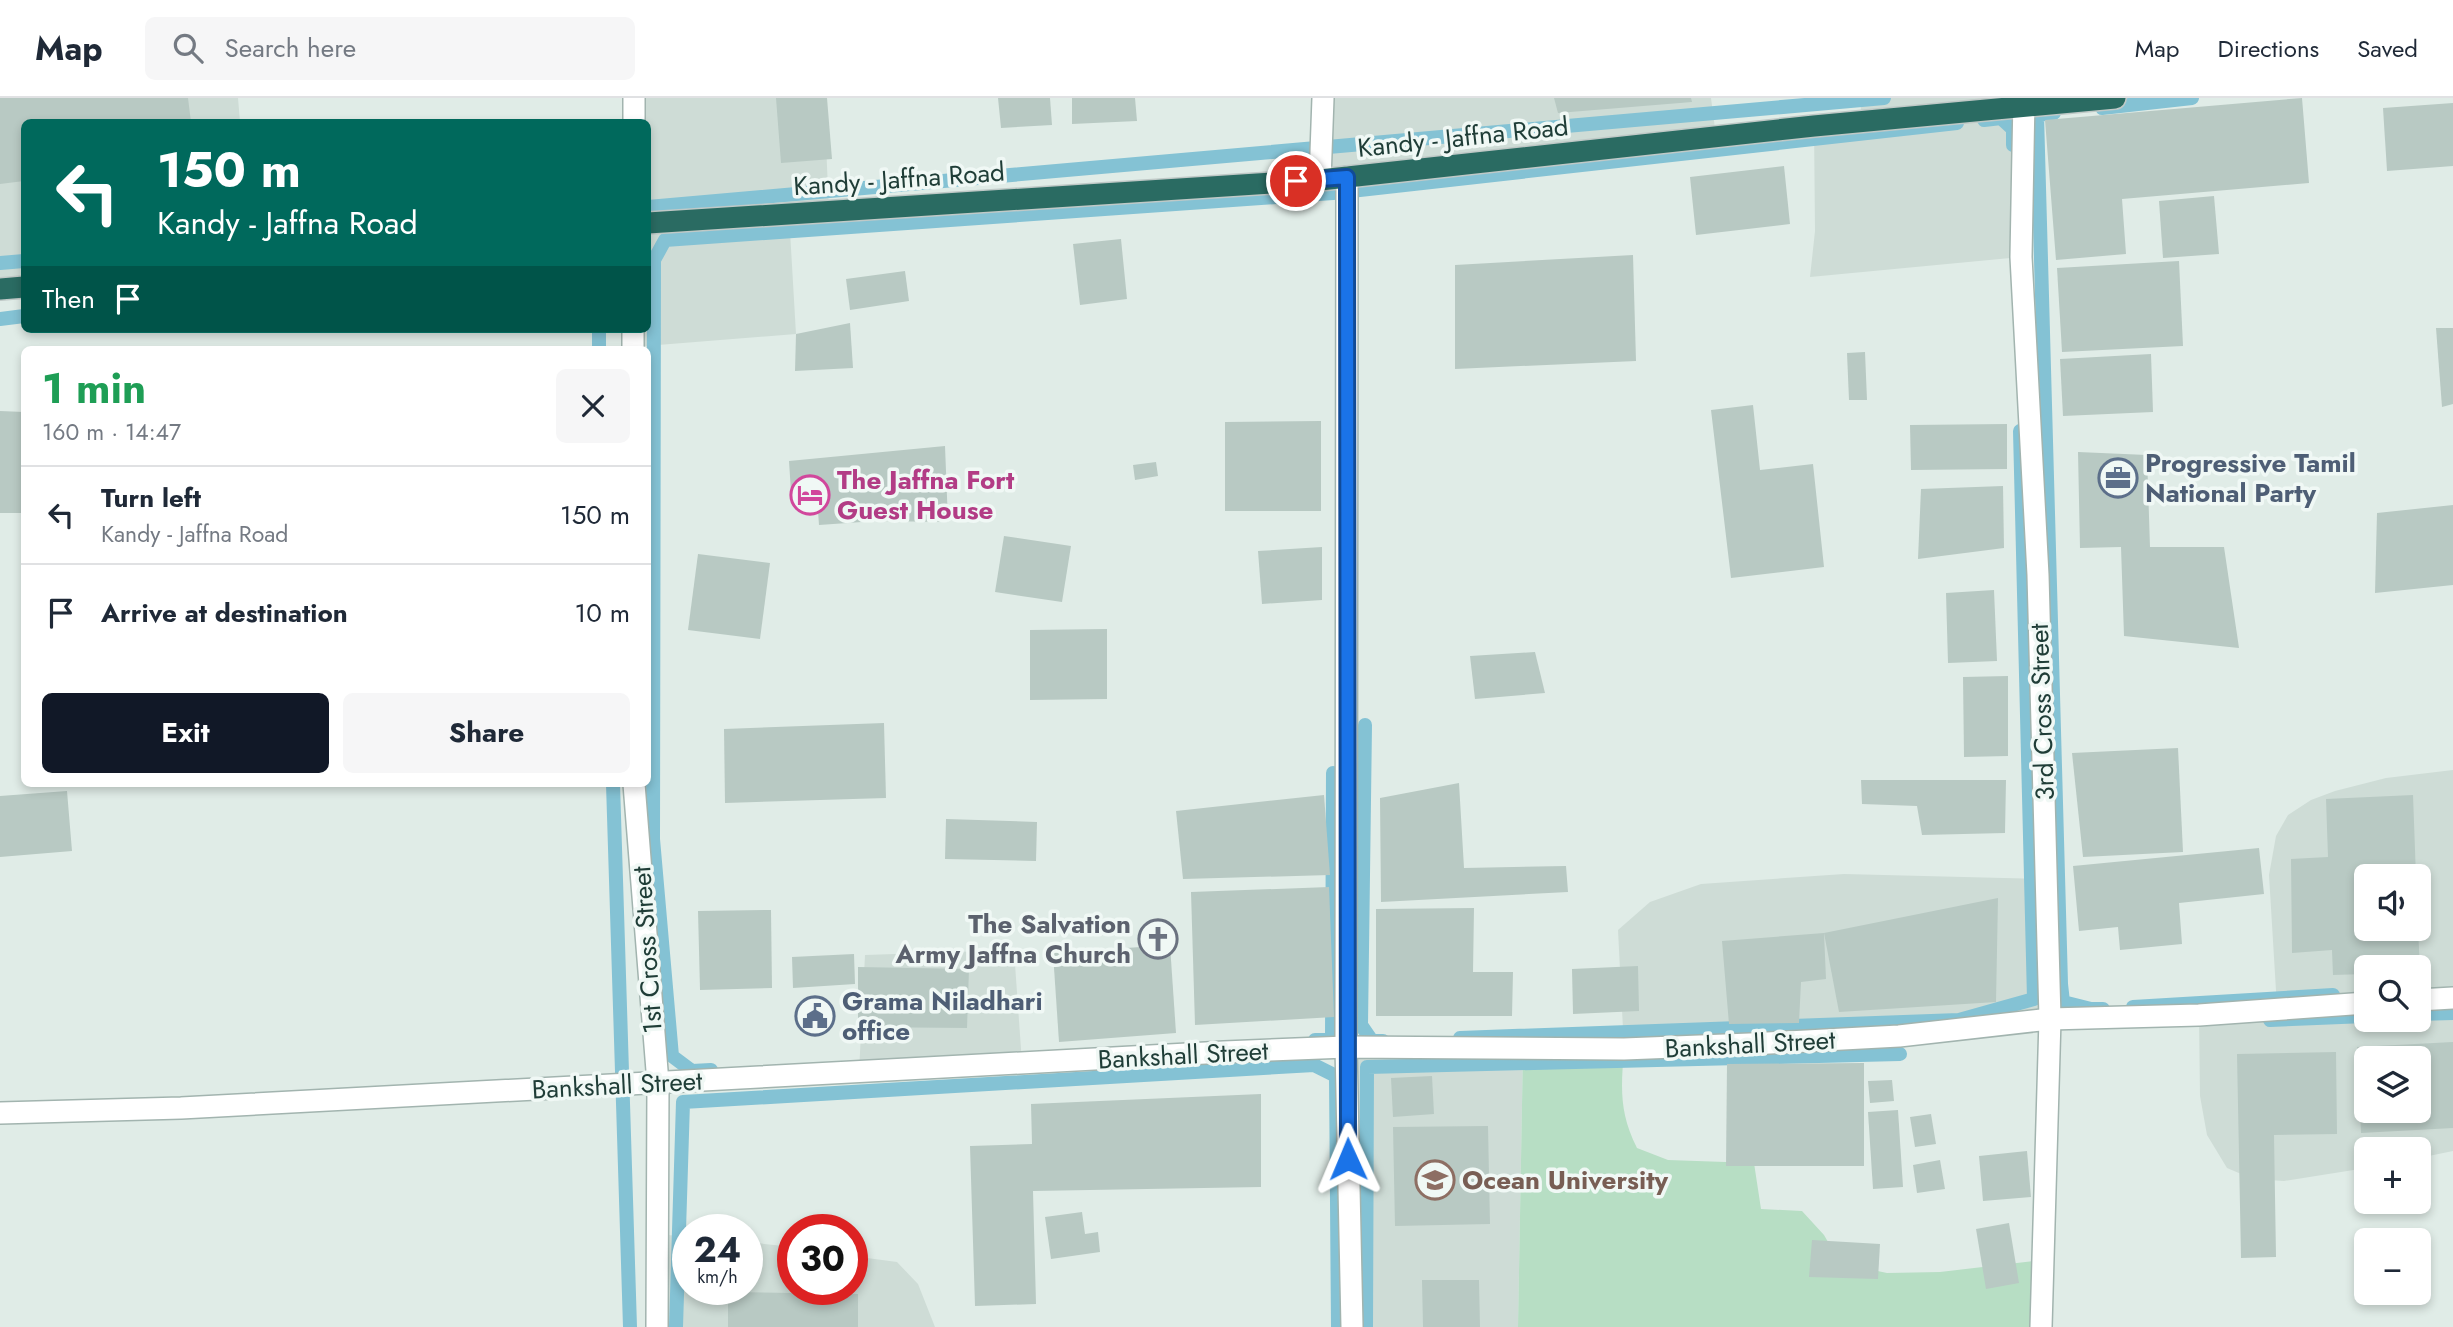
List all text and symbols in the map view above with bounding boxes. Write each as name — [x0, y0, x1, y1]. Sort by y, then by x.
search box — [145, 17, 635, 80]
text: Map — [35, 25, 103, 72]
icon: search — [169, 29, 207, 67]
text: Search here — [225, 29, 356, 67]
text: Map — [2135, 31, 2180, 66]
text: Directions — [2218, 31, 2319, 66]
text: Saved — [2357, 31, 2418, 66]
street label: Kandy - Jaffna Road — [1356, 107, 1570, 167]
text: 150 m — [157, 135, 301, 205]
icon: left — [42, 147, 133, 238]
pin — [1266, 151, 1326, 211]
street label: Kandy - Jaffna Road — [792, 153, 1006, 205]
icon: arrive — [1277, 162, 1315, 200]
text: Kandy - Jaffna Road — [157, 200, 418, 246]
text: Then — [42, 280, 95, 318]
icon: arrive — [109, 280, 147, 318]
text: 1 min — [42, 358, 146, 419]
button: close — [556, 369, 630, 443]
text: 160 m · 14:47 — [42, 415, 181, 449]
place label: Progressive Tamil National Party — [2145, 444, 2356, 512]
office icon: Progressive Tamil National Party — [2097, 457, 2139, 499]
place label: The Jaffna Fort Guest House — [837, 461, 1015, 529]
hotel icon: The Jaffna Fort Guest House — [789, 474, 831, 516]
text: Turn left — [101, 479, 201, 517]
icon: left — [42, 496, 80, 534]
text: 150 m — [560, 496, 630, 534]
text: Kandy - Jaffna Road — [101, 517, 288, 551]
icon: arrive — [42, 594, 80, 632]
text: Arrive at destination — [101, 594, 348, 632]
text: 10 m — [575, 594, 630, 632]
street label: 3rd Cross Street — [2020, 622, 2064, 801]
button: Exit — [42, 693, 329, 773]
button: Share — [343, 693, 630, 773]
street label: 1st Cross Street — [622, 864, 672, 1035]
map controls — [2354, 864, 2431, 1305]
button: sound — [2354, 864, 2431, 941]
place label: The Salvation Army Jaffna Church — [895, 905, 1131, 973]
church icon: The Salvation Army Jaffna Church — [1137, 918, 1179, 960]
button: search — [2354, 955, 2431, 1032]
place label: Grama Niladhari office — [842, 982, 1043, 1050]
public building icon: Grama Niladhari office — [794, 995, 836, 1037]
street label: Bankshall Street — [1664, 1021, 1837, 1067]
street label: Bankshall Street — [1097, 1032, 1270, 1078]
button: layers — [2354, 1046, 2431, 1123]
street label: Bankshall Street — [531, 1062, 704, 1108]
position arrow — [1311, 1122, 1385, 1196]
button: + — [2354, 1137, 2431, 1214]
school or university icon: Ocean University — [1414, 1159, 1456, 1201]
place label: Ocean University — [1462, 1161, 1668, 1199]
speed limit sign: 30 — [777, 1214, 868, 1305]
text: 24 — [694, 1225, 741, 1275]
button: − — [2354, 1228, 2431, 1305]
text: km/h — [697, 1264, 738, 1290]

